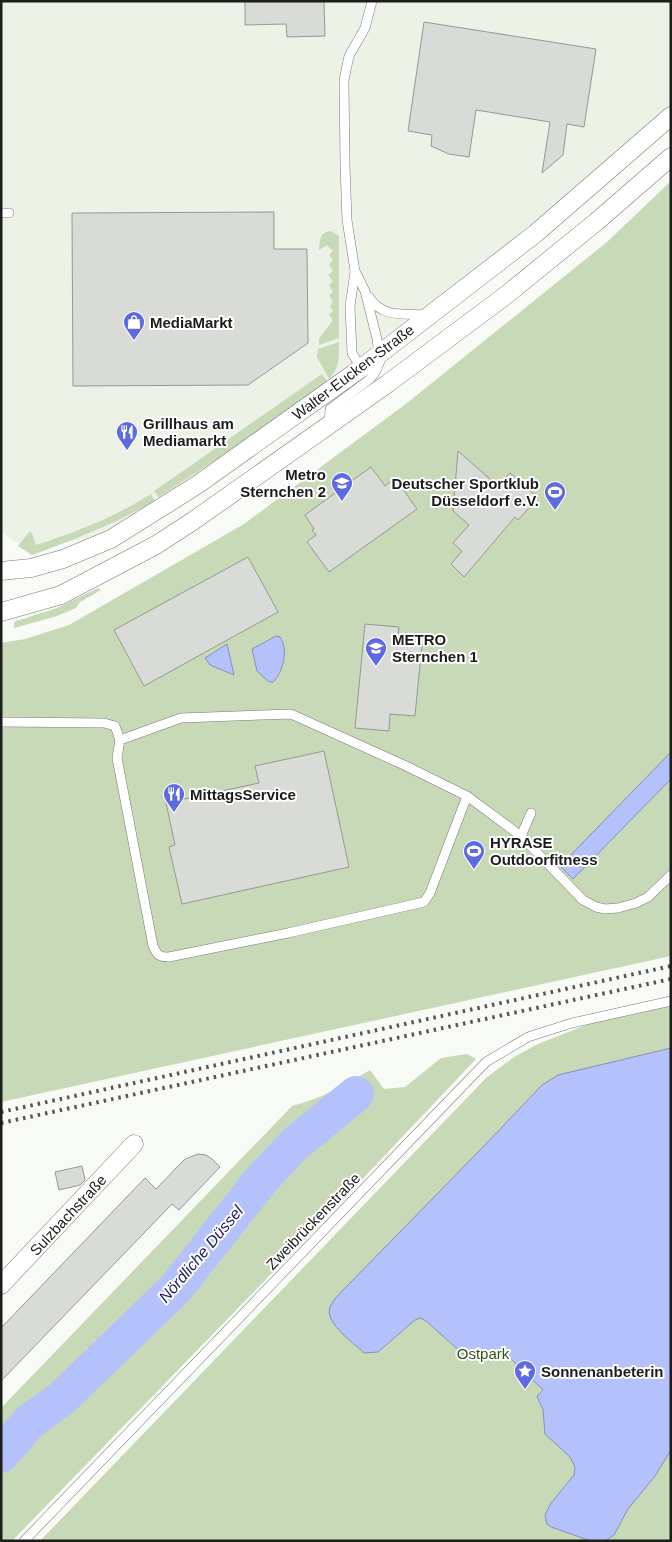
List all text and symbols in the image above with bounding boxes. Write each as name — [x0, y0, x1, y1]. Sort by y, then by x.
shop icon: MediaMarkt — [122, 310, 146, 341]
place label: MediaMarkt — [150, 314, 233, 331]
street label: Walter-Eucken-Straße — [289, 321, 417, 423]
place label: Grillhaus am Mediamarkt — [143, 415, 234, 449]
restaurant icon: Grillhaus am Mediamarkt — [115, 420, 139, 451]
place label: Metro Sternchen 2 — [240, 466, 326, 500]
school or university icon: Metro Sternchen 2 — [330, 471, 354, 502]
place label: Deutscher Sportklub Düsseldorf e.V. — [391, 475, 539, 509]
sports icon: Deutscher Sportklub Düsseldorf e.V. — [543, 480, 567, 511]
place label: METRO Sternchen 1 — [392, 631, 478, 665]
school or university icon: METRO Sternchen 1 — [364, 636, 388, 667]
restaurant icon: MittagsService — [162, 782, 186, 813]
place label: MittagsService — [190, 786, 296, 803]
place label: HYRASE Outdoorfitness — [490, 834, 598, 868]
sports icon: HYRASE Outdoorfitness — [462, 839, 486, 870]
street label: Zweibrückenstraße — [263, 1169, 363, 1273]
street label: Sulzbachstraße — [26, 1171, 110, 1259]
water label: Nördliche Düssel — [156, 1202, 247, 1306]
park label: Ostpark — [457, 1345, 510, 1362]
place icon: Sonnenanbeterin — [513, 1359, 537, 1390]
place label: Sonnenanbeterin — [541, 1363, 664, 1380]

